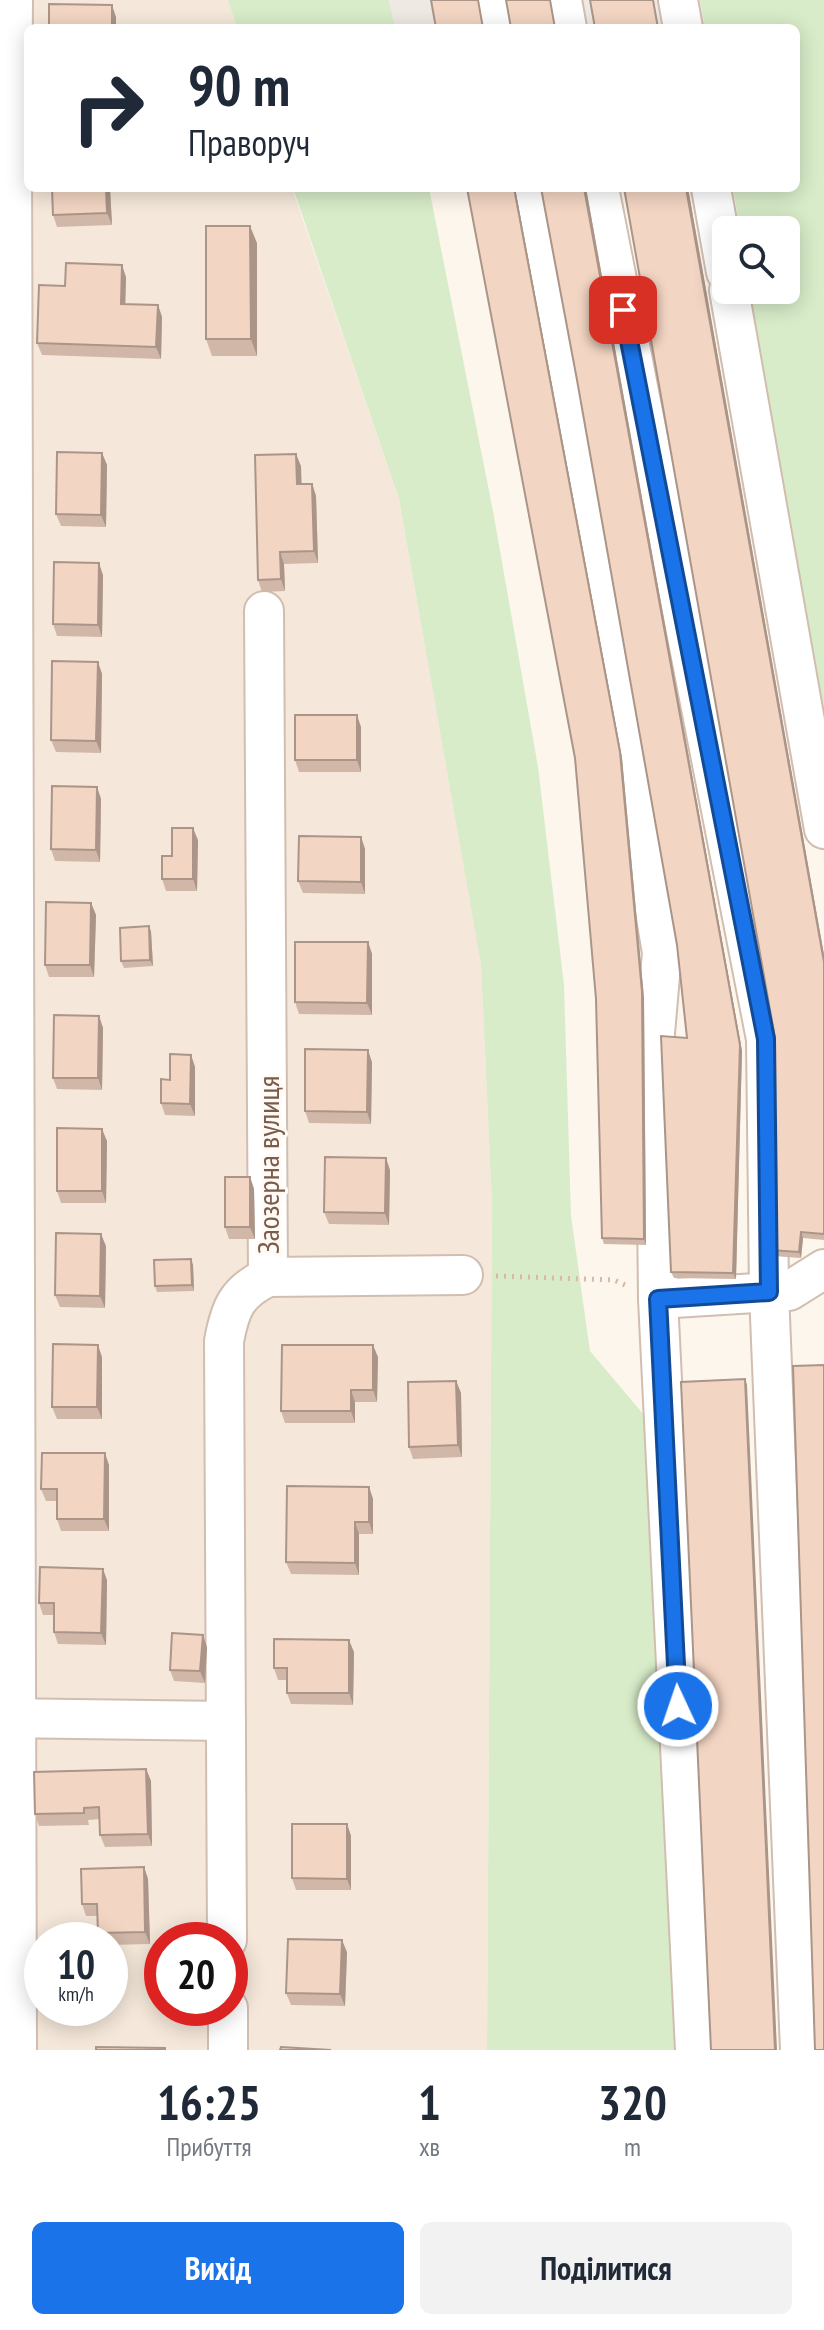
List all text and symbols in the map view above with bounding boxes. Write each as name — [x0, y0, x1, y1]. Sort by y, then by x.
text: 90 m — [188, 49, 290, 121]
icon: right — [56, 56, 160, 160]
text: Праворуч — [188, 119, 310, 166]
map controls — [712, 216, 800, 304]
button: search — [712, 216, 800, 304]
pin — [589, 276, 657, 344]
icon: arrive — [601, 288, 645, 332]
street label: Заозерна вулиця — [248, 1076, 287, 1254]
position arrow — [636, 1664, 720, 1748]
speed limit sign: 20 — [144, 1922, 248, 2026]
text: 10 — [57, 1938, 95, 1990]
text: km/h — [58, 1981, 94, 2007]
text: 16:25 — [157, 2071, 261, 2133]
text: 1 — [418, 2071, 441, 2133]
text: 320 — [598, 2071, 667, 2133]
text: Прибуття — [166, 2130, 252, 2163]
text: хв — [419, 2130, 440, 2163]
text: m — [624, 2130, 641, 2163]
button: Вихід — [32, 2222, 404, 2314]
button: Поділитися — [420, 2222, 792, 2314]

